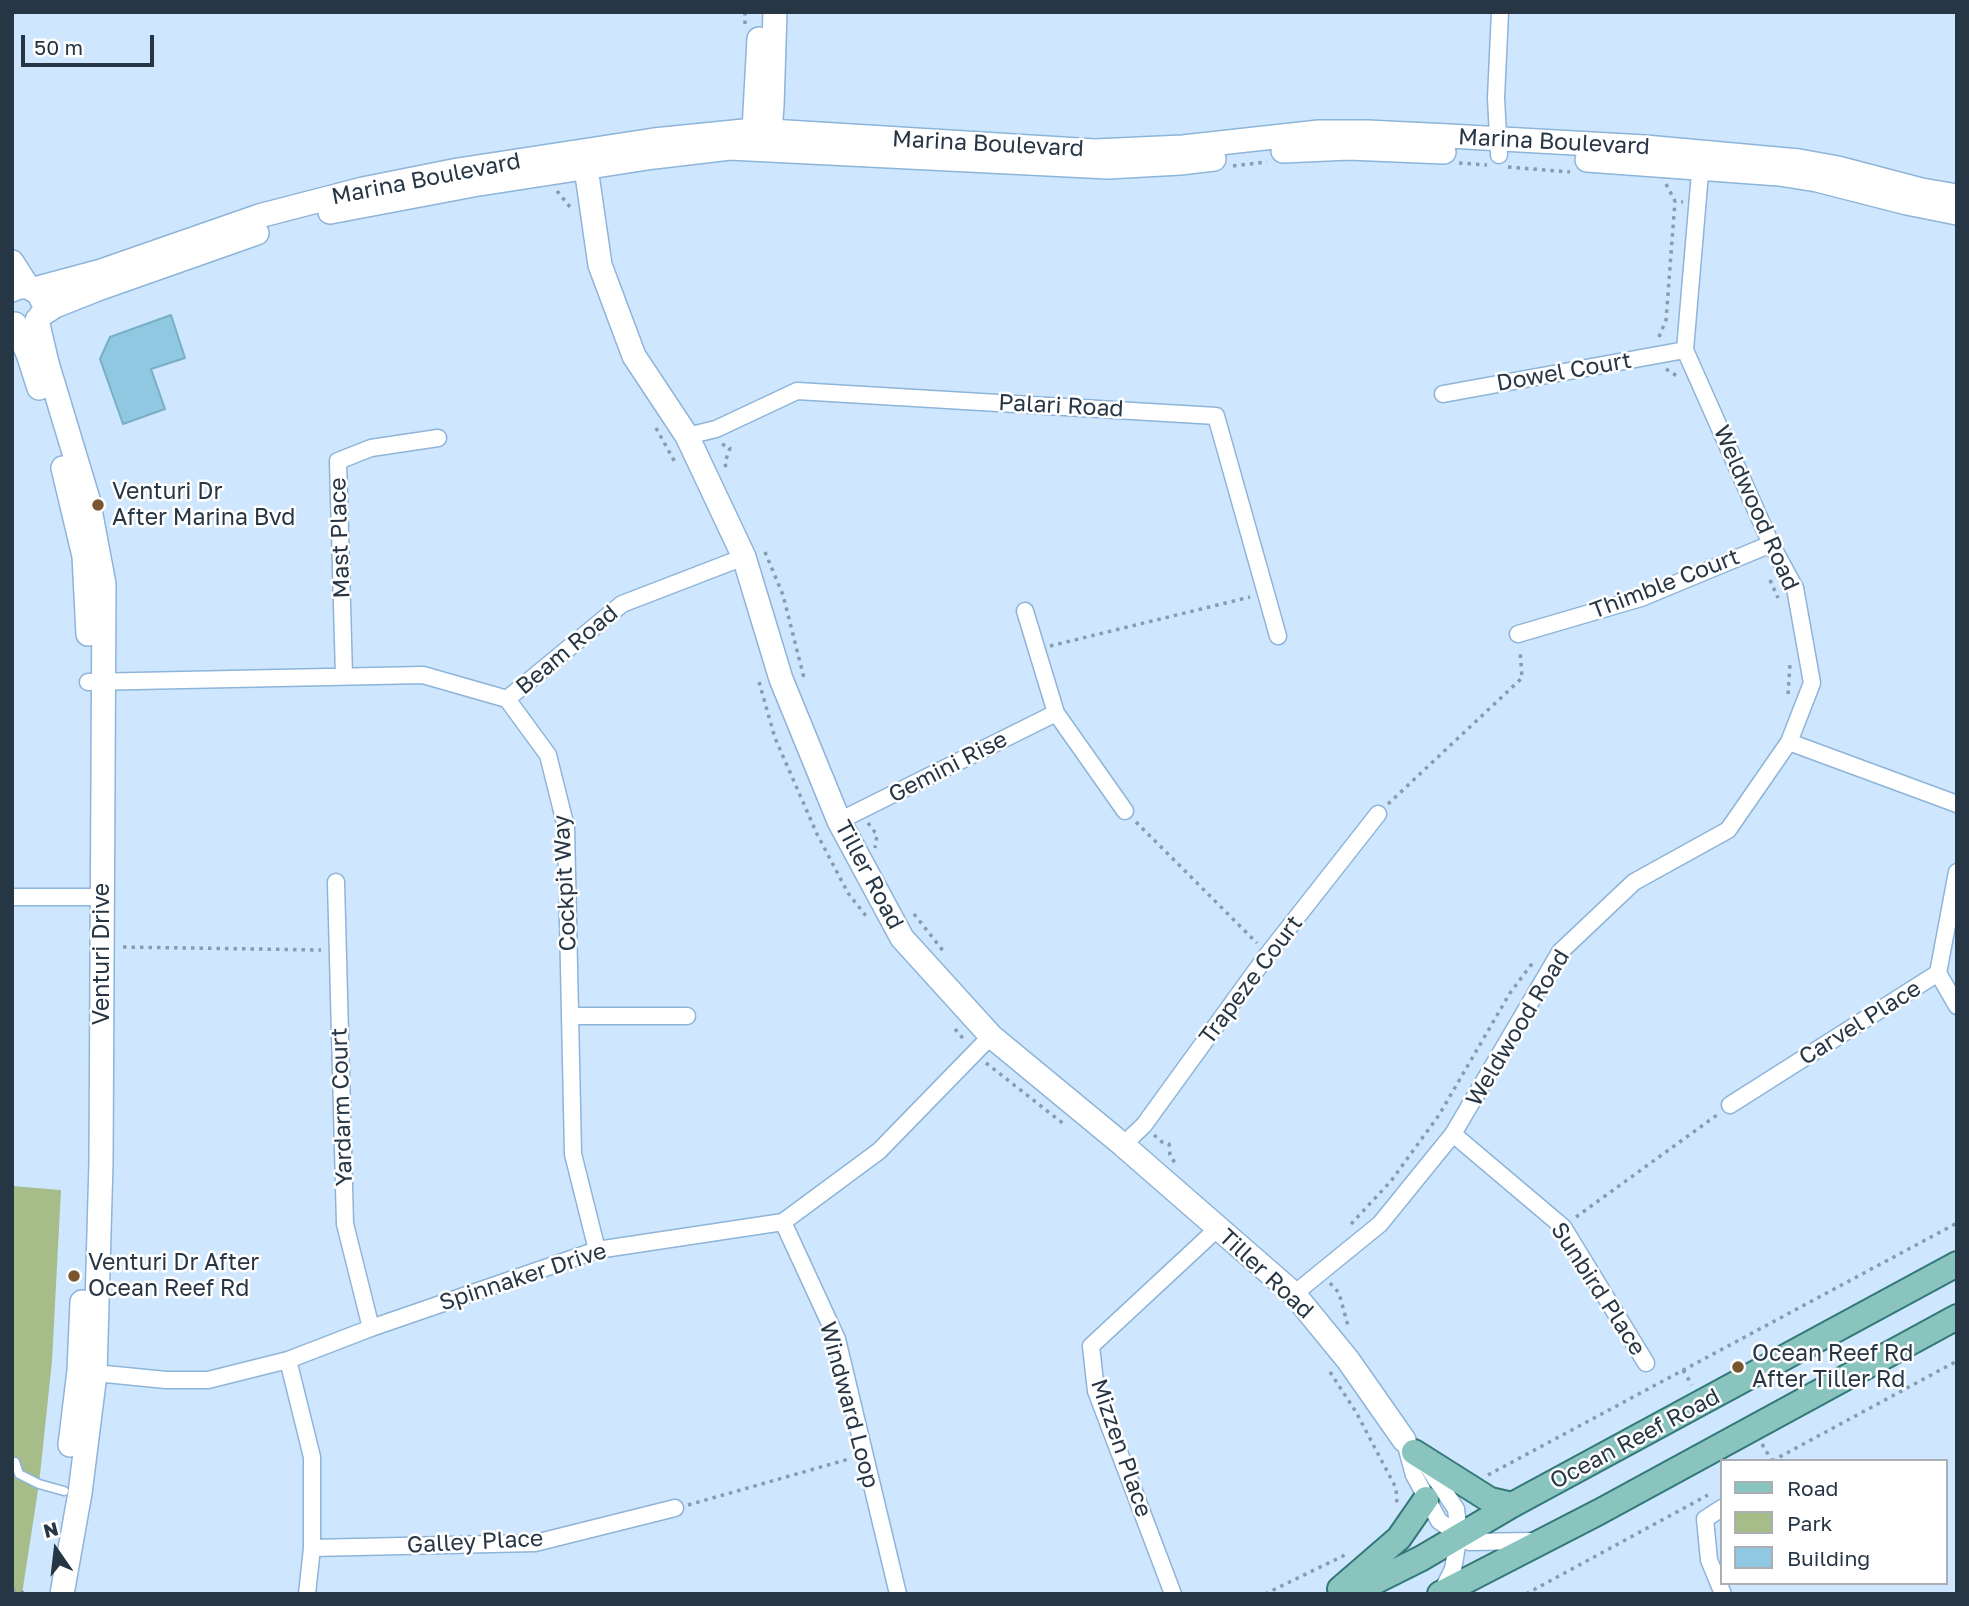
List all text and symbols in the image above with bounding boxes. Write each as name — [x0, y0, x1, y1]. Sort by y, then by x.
scale bar — [24, 21, 158, 65]
text: 50 m — [34, 34, 83, 60]
street label: Marina Boulevard — [1457, 123, 1651, 161]
street label: Marina Boulevard — [891, 125, 1085, 163]
street label: Marina Boulevard — [329, 147, 523, 211]
street label: Dowel Court — [1494, 347, 1634, 397]
street label: Palari Road — [998, 389, 1124, 423]
street label: Weldwood Road — [1707, 421, 1805, 595]
street label: Mast Place — [324, 477, 356, 599]
place label: Venturi Dr After Marina Bvd — [112, 478, 295, 532]
marker: Venturi Dr After Marina Bvd — [90, 497, 106, 513]
street label: Thimble Court — [1587, 543, 1743, 625]
street label: Beam Road — [511, 600, 623, 700]
street label: Gemini Rise — [884, 725, 1012, 809]
street label: Cockpit Way — [548, 814, 582, 952]
street label: Tiller Road — [829, 816, 909, 934]
street label: Venturi Drive — [88, 883, 116, 1025]
street label: Trapeze Court — [1194, 910, 1308, 1050]
street label: Weldwood Road — [1460, 945, 1576, 1111]
street label: Carvel Place — [1794, 975, 1926, 1071]
street label: Yardarm Court — [325, 1027, 359, 1187]
street label: Sunbird Place — [1545, 1217, 1651, 1361]
street label: Tiller Road — [1213, 1223, 1319, 1325]
street label: Spinnaker Drive — [436, 1237, 610, 1317]
place label: Venturi Dr After Ocean Reef Rd — [88, 1249, 259, 1303]
marker: Venturi Dr After Ocean Reef Rd — [66, 1268, 82, 1284]
street label: Windward Loop — [814, 1319, 884, 1491]
place label: Ocean Reef Rd After Tiller Rd — [1752, 1340, 1913, 1394]
marker: Ocean Reef Rd After Tiller Rd — [1730, 1359, 1746, 1375]
street label: Mizzen Place — [1084, 1375, 1158, 1521]
street label: Ocean Reef Road — [1545, 1383, 1725, 1495]
legend — [1720, 1459, 1948, 1585]
text: Road — [1787, 1475, 1838, 1501]
text: Park — [1787, 1510, 1832, 1536]
north arrow — [21, 1515, 91, 1585]
text: N — [41, 1516, 61, 1542]
street label: Galley Place — [406, 1525, 544, 1559]
text: Building — [1787, 1545, 1870, 1571]

